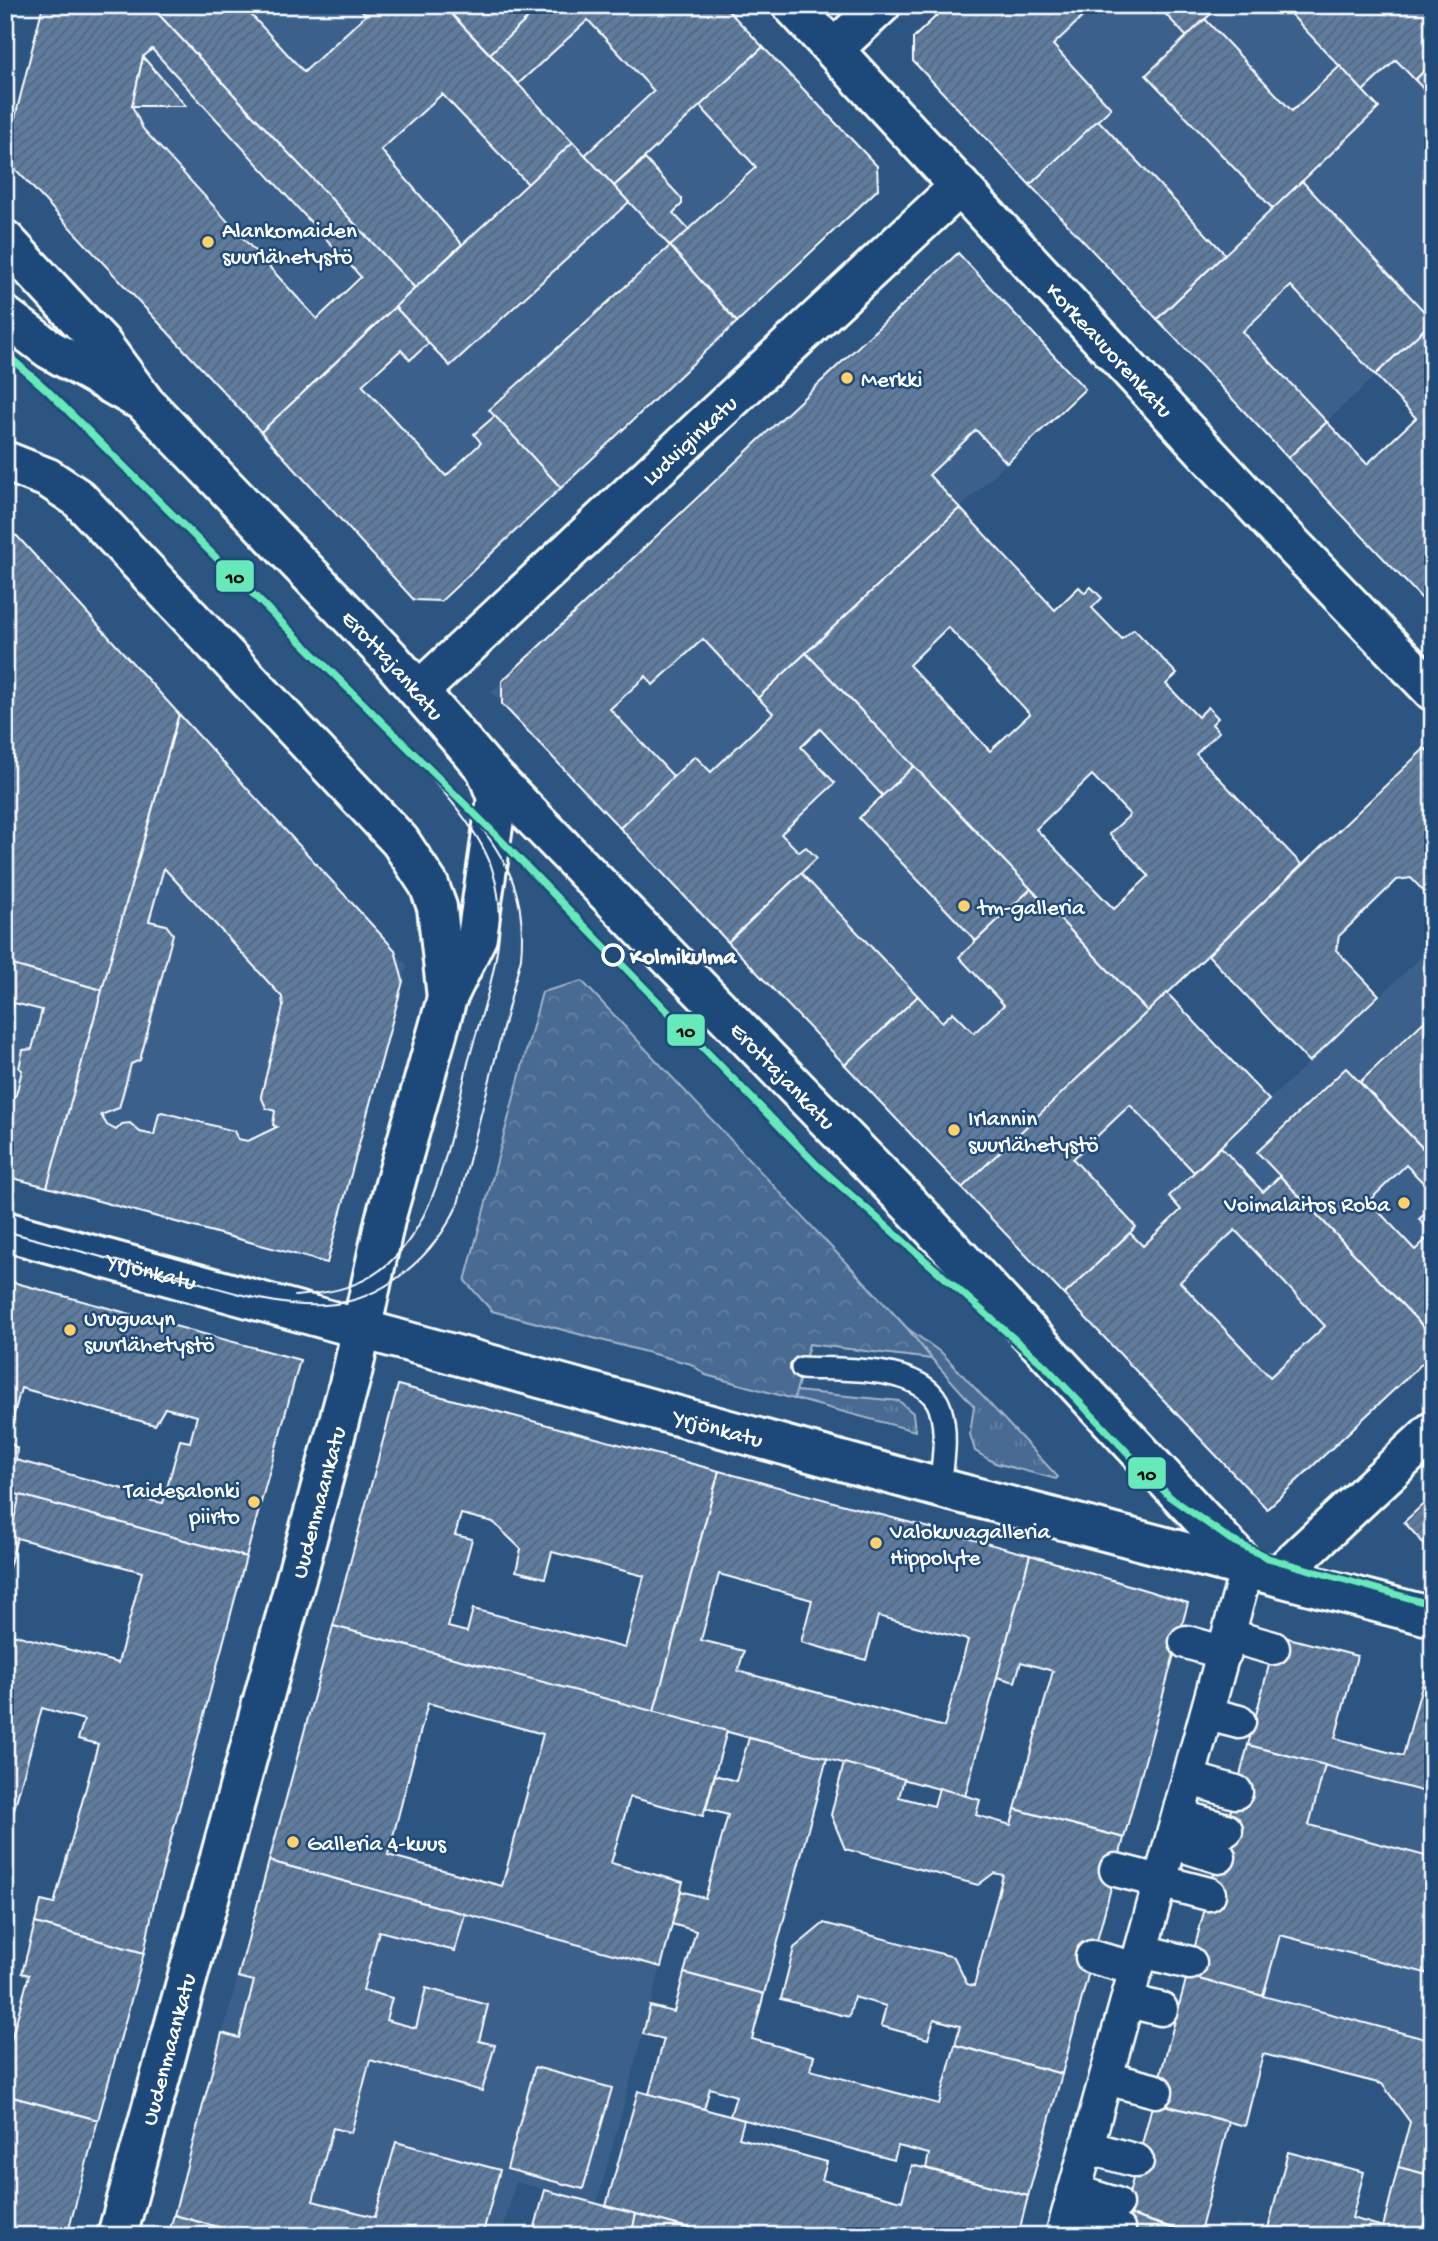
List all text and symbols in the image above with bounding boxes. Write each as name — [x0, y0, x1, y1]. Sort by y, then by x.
place label: Alankomaiden suurlähetystö — [222, 219, 357, 272]
marker: Alankomaiden suurlähetystö — [200, 234, 216, 250]
street label: Korkeavuorenkatu — [1039, 278, 1177, 425]
place label: Merkki — [861, 368, 922, 395]
marker: Merkki — [839, 370, 855, 386]
street label: Ludviginkatu — [638, 391, 744, 493]
line badge: 10 — [215, 559, 255, 593]
text: 10 — [225, 568, 244, 591]
street label: Erottajankatu — [334, 606, 448, 728]
place label: tm-galleria — [976, 896, 1086, 923]
marker: tm-galleria — [956, 898, 972, 914]
marker: Kolmikulma — [602, 944, 624, 966]
place label: Kolmikulma — [629, 945, 737, 972]
line badge: 10 — [666, 1013, 706, 1047]
street label: Erottajankatu — [723, 1018, 840, 1137]
text: 10 — [676, 1022, 695, 1045]
place label: Irlannin suurlähetystö — [968, 1107, 1099, 1160]
marker: Irlannin suurlähetystö — [946, 1122, 962, 1138]
place label: Voimalaitos Roba — [1223, 1193, 1391, 1220]
marker: Voimalaitos Roba — [1396, 1195, 1412, 1211]
street label: Yrjönkatu — [101, 1248, 199, 1298]
place label: Uruguayn suurlähetystö — [84, 1307, 215, 1360]
marker: Uruguayn suurlähetystö — [62, 1322, 78, 1338]
street label: Yrjönkatu — [668, 1405, 766, 1456]
street label: Uudenmaankatu — [287, 1424, 354, 1582]
line badge: 10 — [1127, 1456, 1167, 1490]
text: 10 — [1137, 1465, 1156, 1488]
place label: Taidesalonki piirto — [122, 1479, 240, 1532]
marker: Taidesalonki piirto — [246, 1494, 262, 1510]
place label: Valokuvagalleria Hippolyte — [889, 1520, 1052, 1573]
marker: Valokuvagalleria Hippolyte — [868, 1535, 884, 1551]
place label: Galleria 4-kuus — [307, 1832, 447, 1859]
marker: Galleria 4-kuus — [285, 1834, 301, 1850]
street label: Uudenmaankatu — [137, 1971, 204, 2129]

